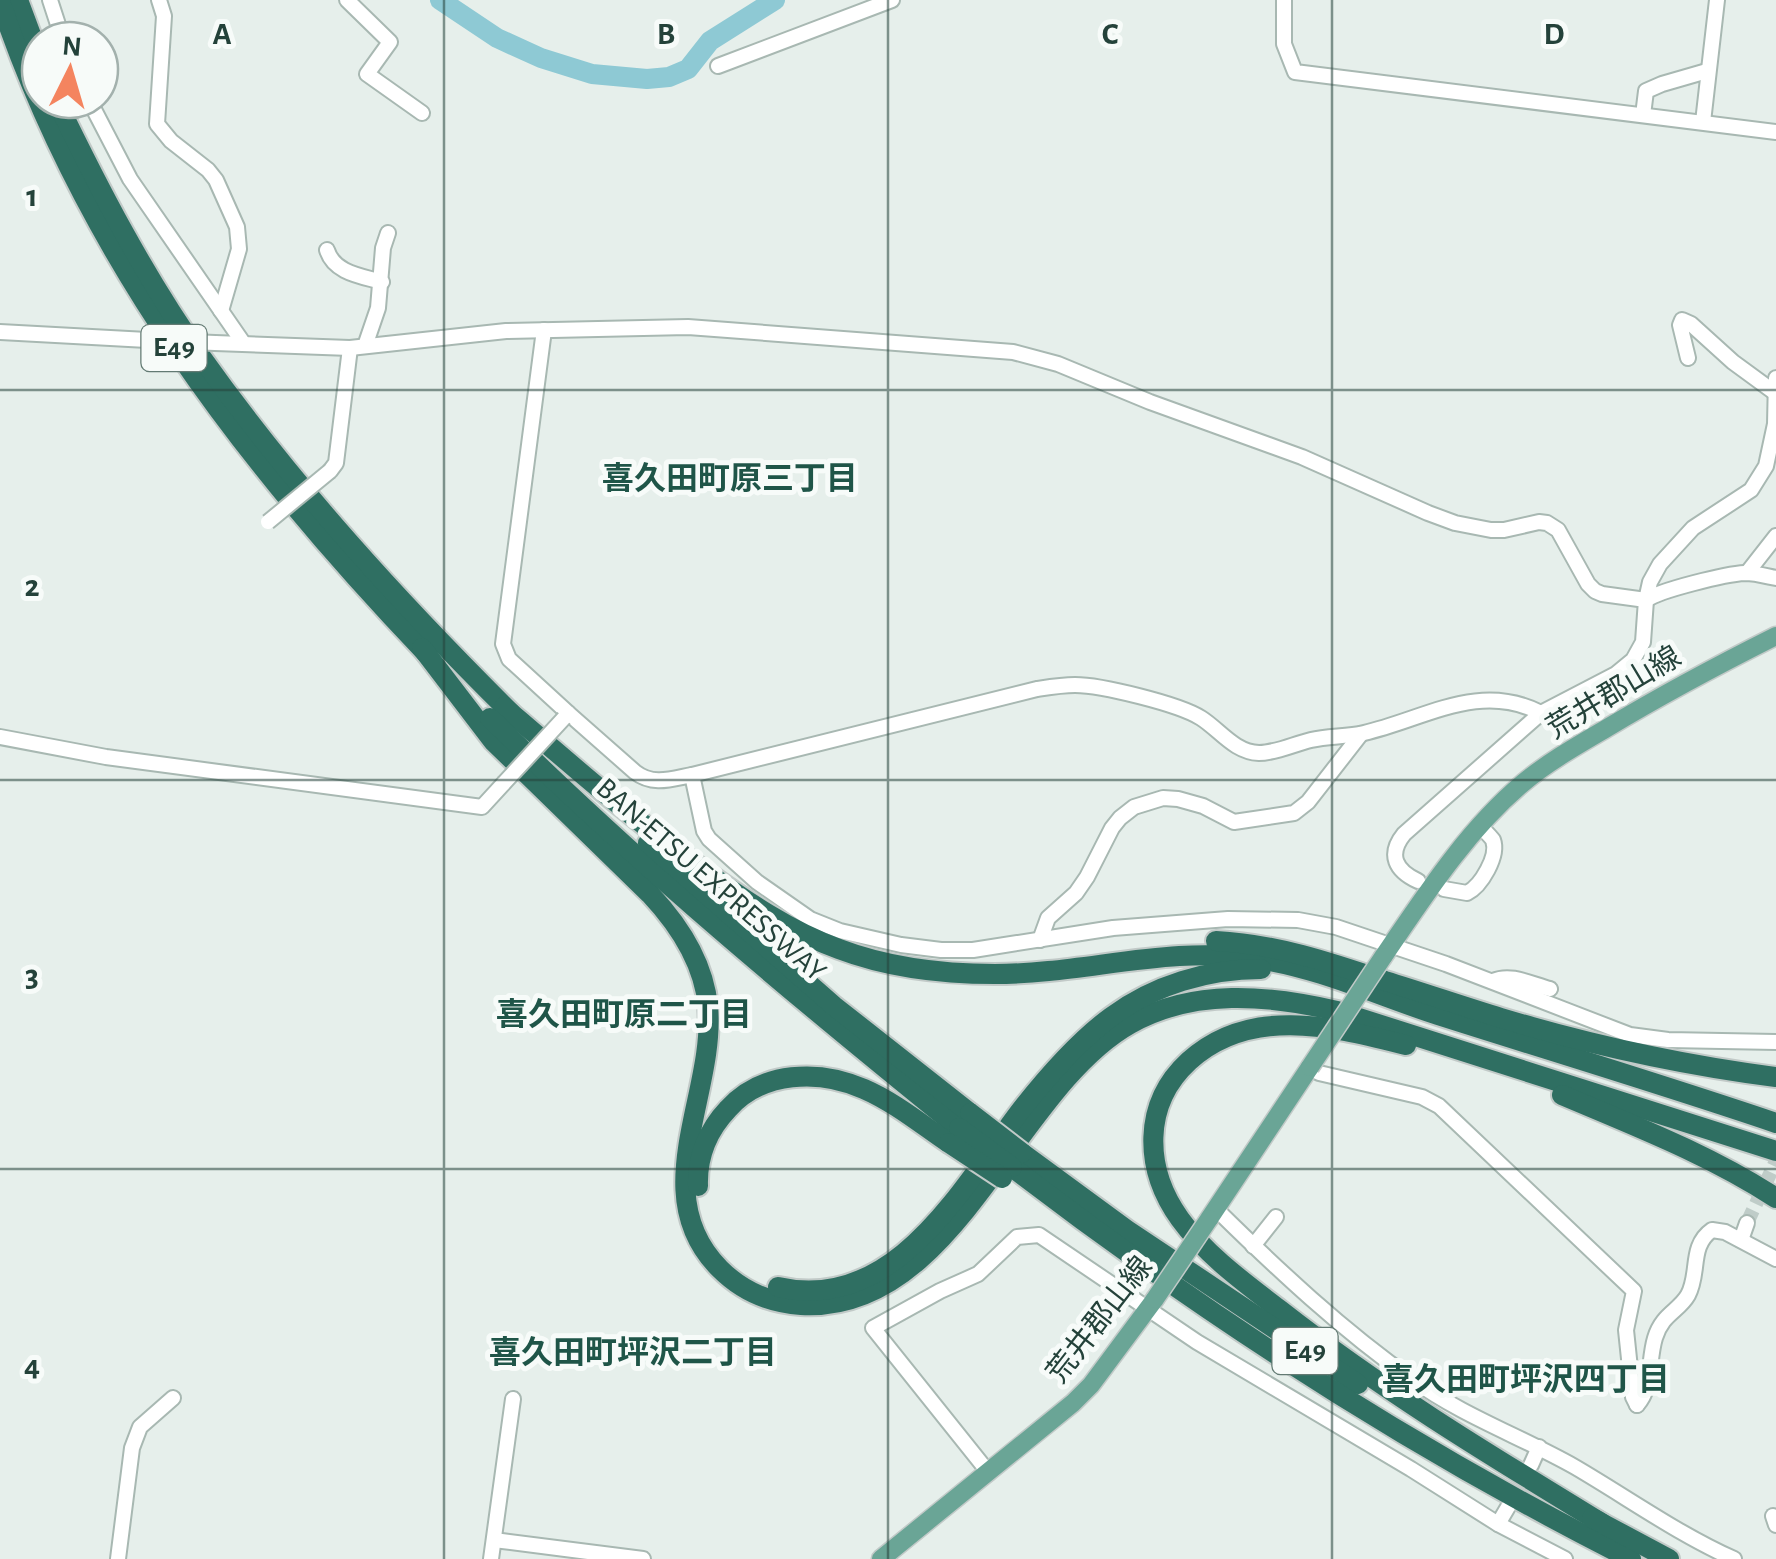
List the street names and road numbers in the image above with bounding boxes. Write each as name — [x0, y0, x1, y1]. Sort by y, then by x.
road number: E49 — [142, 325, 206, 371]
street label: 荒井郡山線 — [1541, 640, 1686, 744]
street label: BAN-ETSU EXPRESSWAY — [591, 773, 832, 988]
street label: 荒井郡山線 — [1040, 1250, 1158, 1388]
road number: E49 — [1272, 1328, 1338, 1374]

